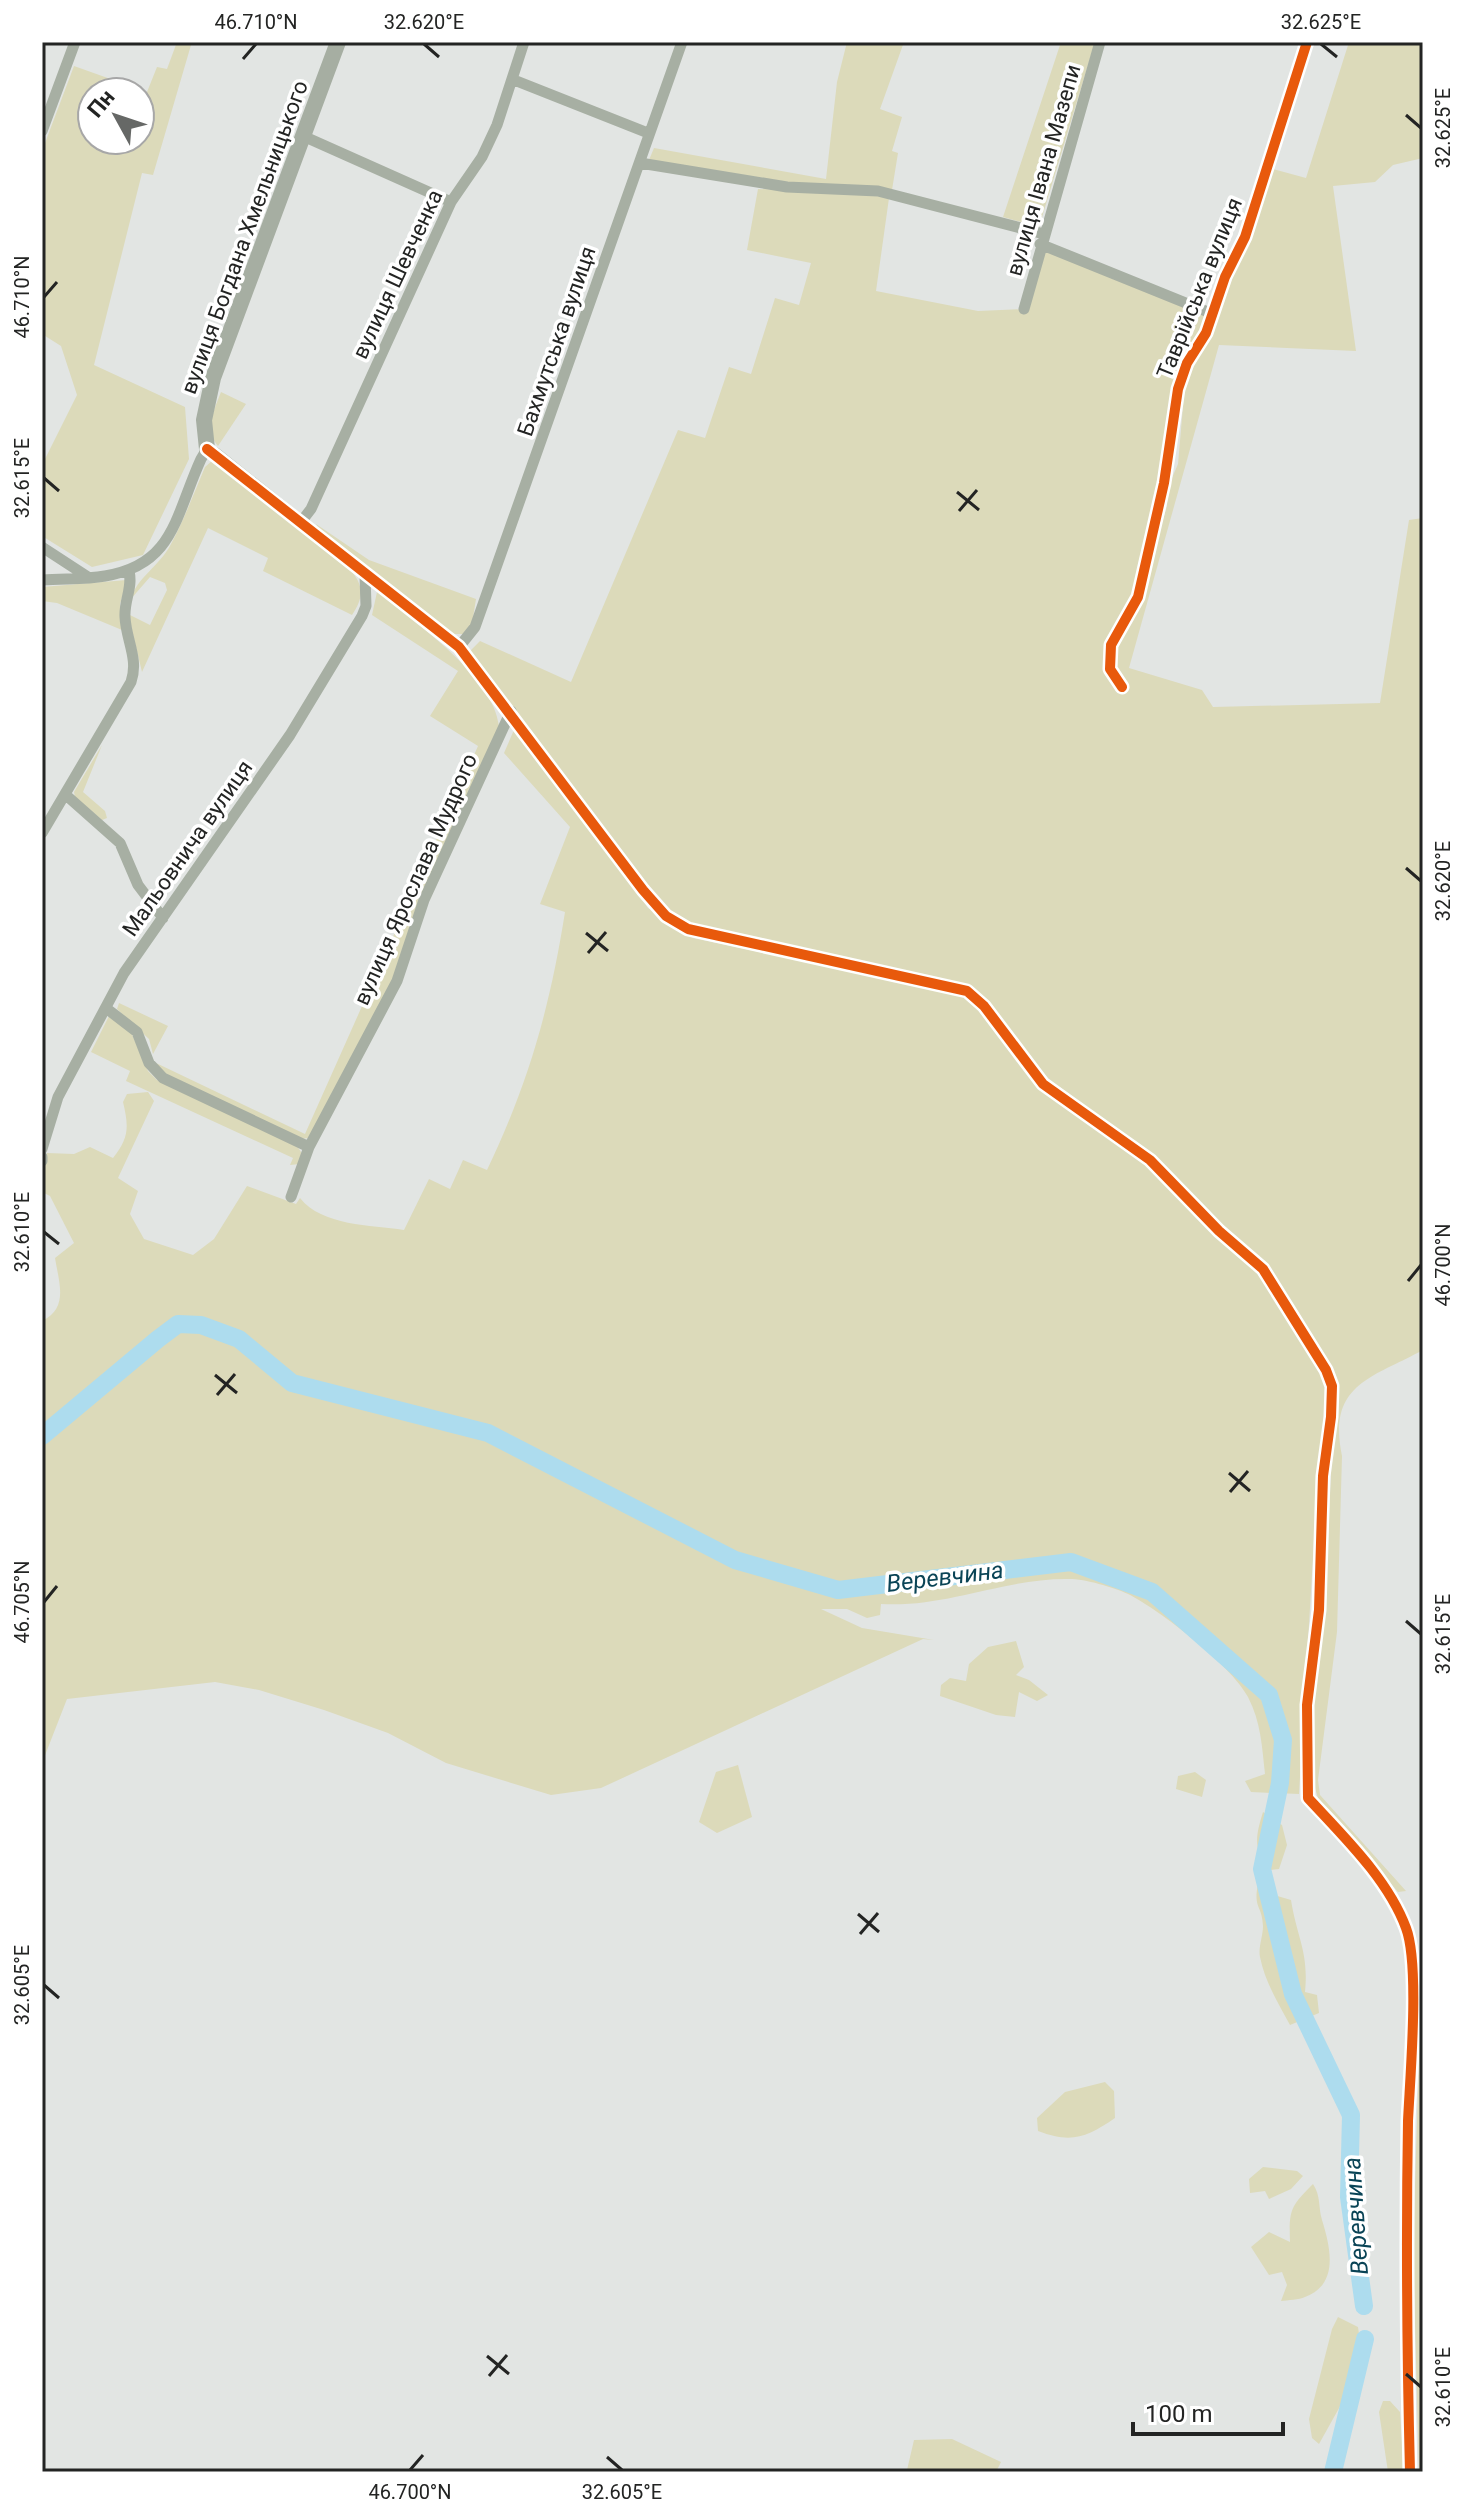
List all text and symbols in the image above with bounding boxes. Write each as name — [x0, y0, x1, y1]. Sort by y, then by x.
text: 46.710°N — [214, 10, 298, 34]
text: 32.620°E — [384, 10, 464, 34]
text: 32.625°E — [1281, 10, 1361, 34]
street label: вулиця Івана Мазепи — [1001, 62, 1086, 279]
north arrow — [76, 76, 156, 156]
street label: вулиця Богдана Хмельницького — [176, 77, 313, 397]
text: Пн — [82, 85, 120, 122]
text: 32.625°E — [1431, 88, 1455, 168]
street label: вулиця Шевченка — [347, 186, 448, 363]
street label: Таврійська вулиця — [1152, 194, 1247, 382]
street label: Бахмутська вулиця — [512, 243, 601, 439]
text: 46.710°N — [10, 255, 34, 339]
text: 32.615°E — [10, 438, 34, 518]
street label: вулиця Ярослава Мудрого — [349, 750, 482, 1009]
street label: Мальовнича вулиця — [117, 756, 258, 941]
text: 32.620°E — [1431, 841, 1455, 921]
text: 32.610°E — [10, 1192, 34, 1272]
text: 46.700°N — [1431, 1223, 1455, 1307]
water label: Веревчина — [885, 1556, 1005, 1598]
text: 46.705°N — [10, 1560, 34, 1644]
text: 32.615°E — [1431, 1594, 1455, 1674]
text: 32.605°E — [10, 1945, 34, 2025]
water label: Веревчина — [1338, 2156, 1374, 2276]
text: 32.610°E — [1431, 2347, 1455, 2427]
scale bar — [1133, 2386, 1283, 2436]
text: 100 m — [1145, 2400, 1212, 2428]
text: 46.700°N — [368, 2480, 452, 2504]
text: 32.605°E — [582, 2480, 662, 2504]

